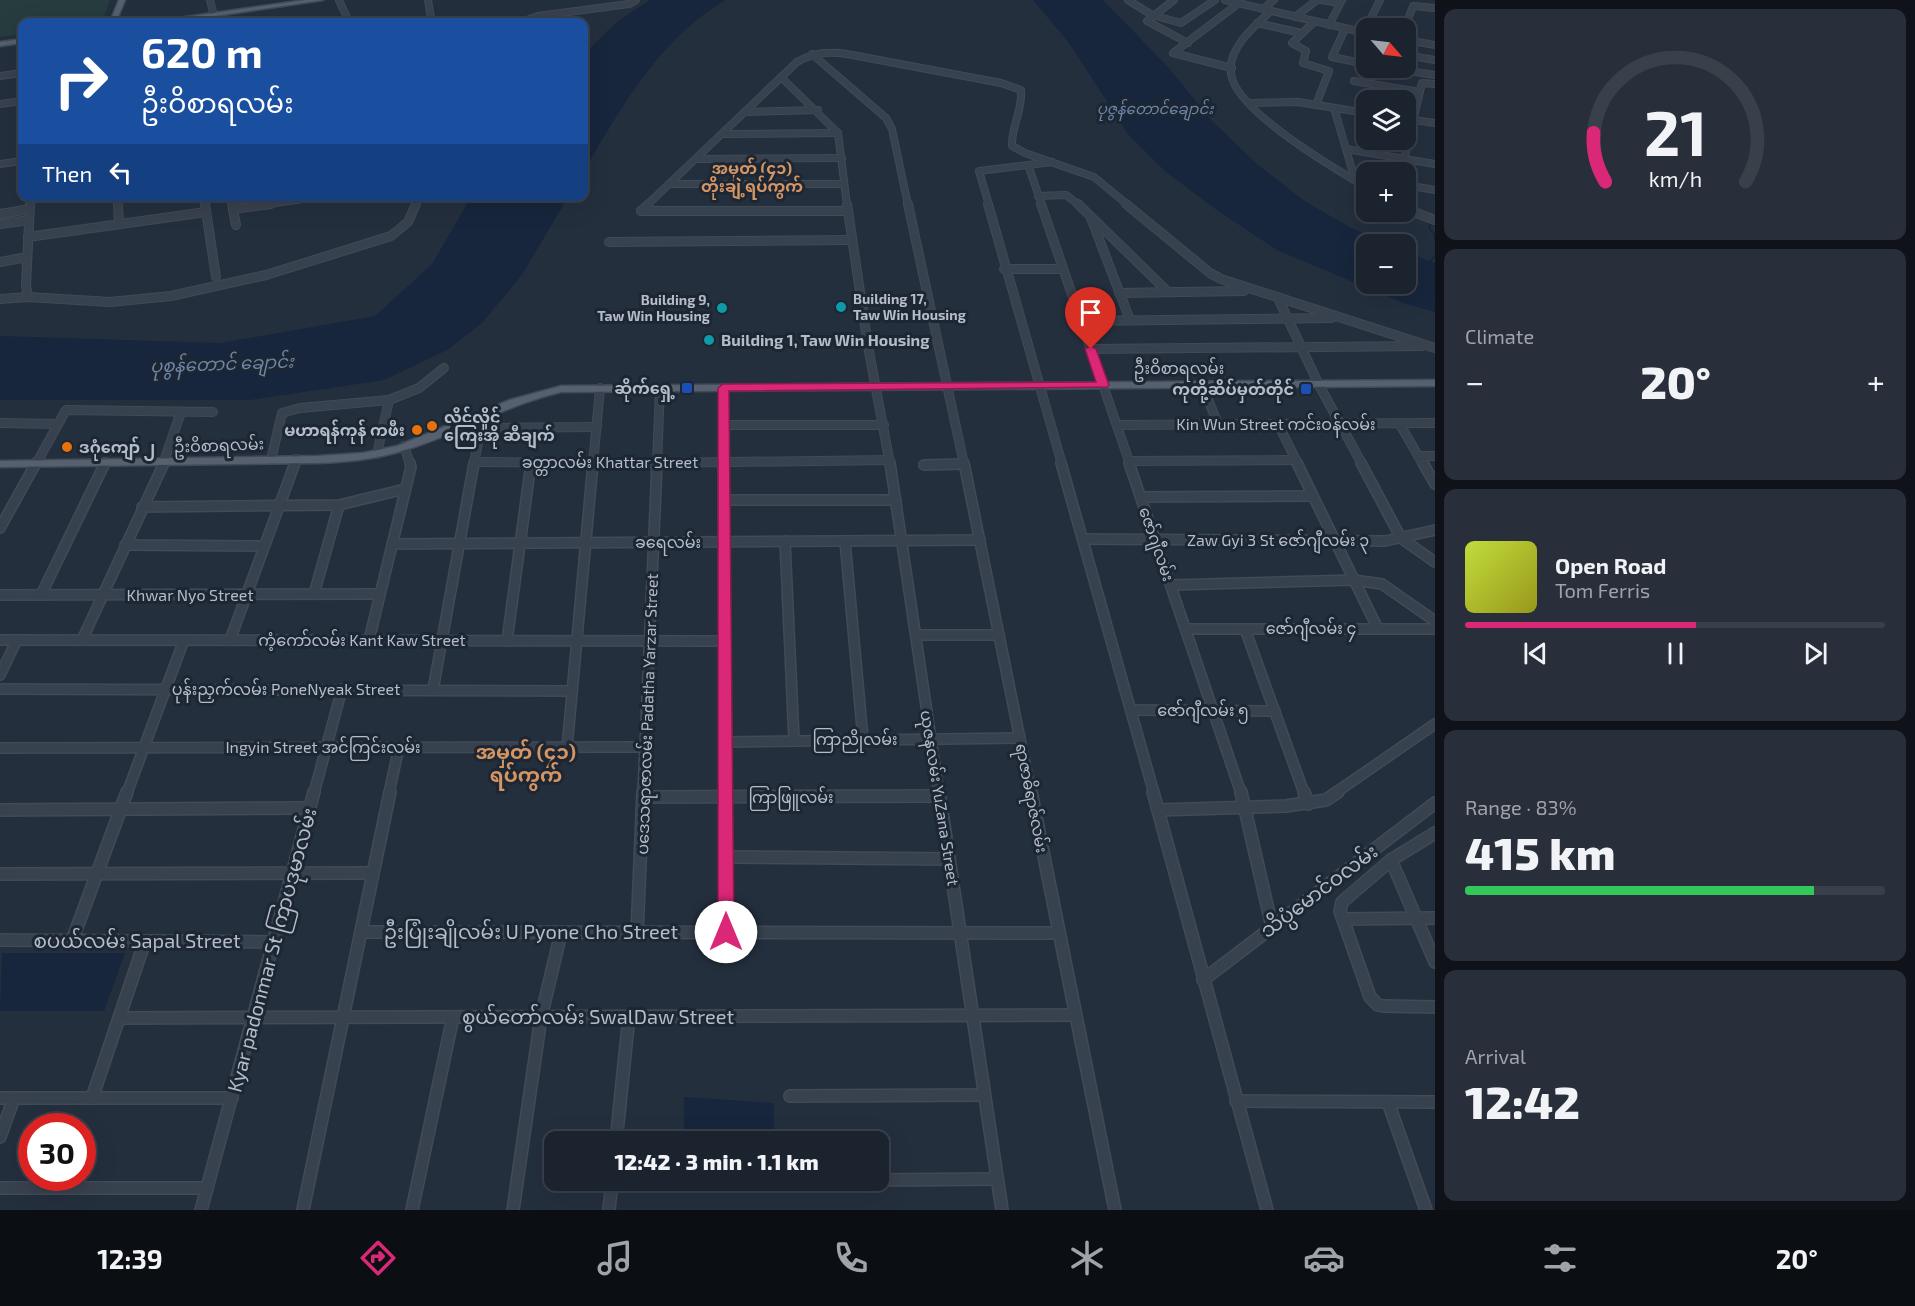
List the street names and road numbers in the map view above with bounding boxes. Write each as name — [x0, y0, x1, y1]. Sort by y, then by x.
street label: ဦးဝိစာရလမ်း — [1134, 357, 1224, 382]
street label: Kin Wun Street ကင်းဝန်လမ်း — [1176, 413, 1376, 438]
street label: ဦးဝိစာရလမ်း — [173, 432, 265, 461]
street label: ခတ္တာလမ်း Khattar Street — [522, 451, 698, 476]
street label: ဇော်ဂျီလမ်း — [1131, 504, 1180, 585]
street label: Zaw Gyi 3 St ဇော်ဂျီလမ်း ၃ — [1187, 529, 1369, 554]
street label: ခရေလမ်း — [635, 531, 701, 556]
street label: ပဒေသရာဇာလမ်း Padatha Yarzar Street — [631, 573, 666, 855]
street label: Khwar Nyo Street — [126, 585, 254, 604]
street label: ဇော်ဂျီလမ်း ၄ — [1266, 617, 1356, 642]
street label: ကံ့ကော်လမ်း Kant Kaw Street — [258, 629, 466, 651]
street label: ပုန်းညှက်လမ်း PoneNyeak Street — [172, 678, 400, 704]
street label: ဇော်ဂျီလမ်း ၅ — [1157, 699, 1249, 724]
street label: ယုဇနလမ်း YuZana Street — [911, 709, 965, 888]
street label: ကြာညိုလမ်း — [812, 728, 898, 753]
street label: Ingyin Street အင်ကြင်းလမ်း — [225, 736, 421, 761]
street label: ရာဇာဓိရာဇ်လမ်း — [1008, 741, 1053, 855]
street label: ကြာဖြူလမ်း — [748, 786, 834, 811]
street label: Kyar padonmar St ကြာပဒုမာလမ်း — [220, 805, 326, 1096]
street label: သိပ္ပံမောင်ဝလမ်း — [1254, 838, 1385, 946]
street label: ဦးပြုံးချိုလမ်း U Pyone Cho Street — [384, 918, 679, 948]
street label: စပယ်လမ်း Sapal Street — [33, 927, 241, 952]
street label: စွယ်တော်လမ်း SwalDaw Street — [462, 1003, 734, 1033]

